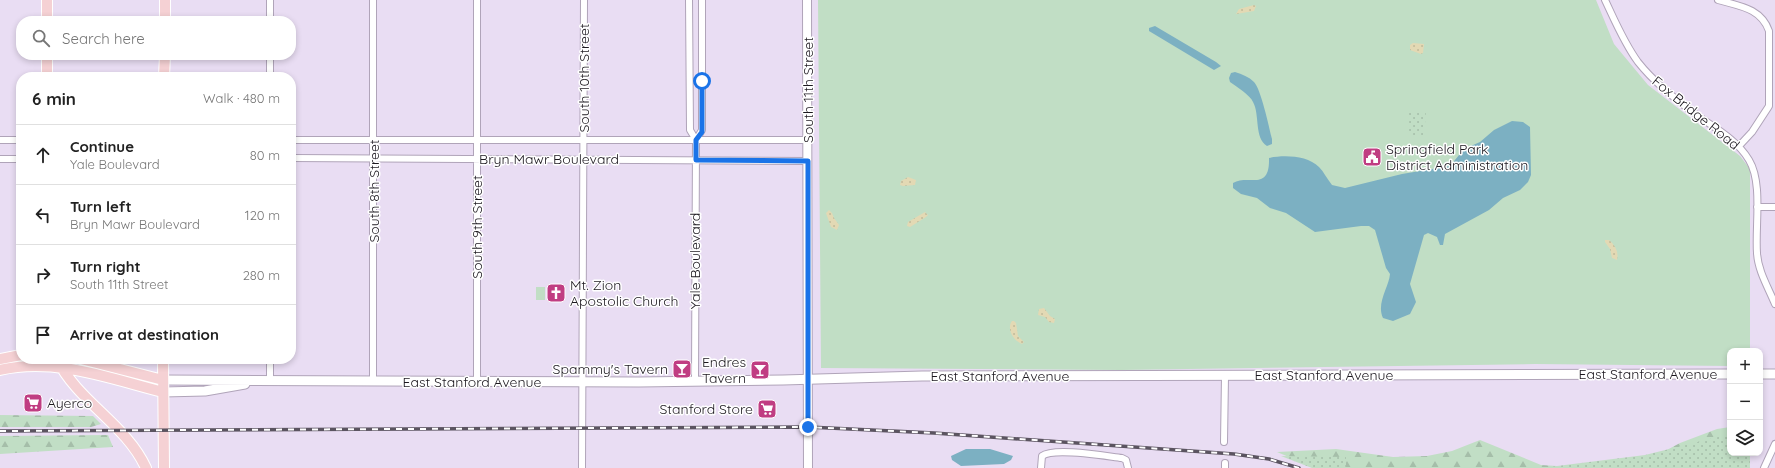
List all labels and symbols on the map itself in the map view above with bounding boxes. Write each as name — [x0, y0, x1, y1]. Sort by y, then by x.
street label: South 10th Street — [575, 23, 593, 133]
street label: South 11th Street — [799, 37, 817, 143]
route start — [693, 72, 711, 90]
street label: Fox Bridge Road — [1649, 72, 1743, 154]
street label: South 8th Street — [365, 139, 383, 243]
place label: Springfield Park District Administration — [1386, 140, 1528, 174]
public building icon: Springfield Park District Administration — [1361, 146, 1383, 168]
street label: Bryn Mawr Boulevard — [479, 150, 619, 168]
street label: South 9th Street — [468, 175, 486, 279]
street label: Yale Boulevard — [686, 213, 704, 309]
place label: Mt. Zion Apostolic Church — [570, 276, 678, 310]
church icon: Mt. Zion Apostolic Church — [545, 282, 567, 304]
place label: Endres Tavern — [702, 353, 746, 387]
bar icon: Spammy's Tavern — [671, 358, 693, 380]
bar icon: Endres Tavern — [749, 359, 771, 381]
place label: Spammy's Tavern — [553, 360, 668, 378]
street label: East Stanford Avenue — [1579, 365, 1718, 383]
street label: East Stanford Avenue — [1255, 366, 1394, 384]
street label: East Stanford Avenue — [931, 367, 1070, 385]
street label: East Stanford Avenue — [403, 373, 542, 391]
supermarket icon: Ayerco — [22, 392, 44, 414]
place label: Ayerco — [47, 394, 92, 412]
supermarket icon: Stanford Store — [756, 398, 778, 420]
place label: Stanford Store — [659, 400, 753, 418]
route end — [799, 418, 817, 436]

